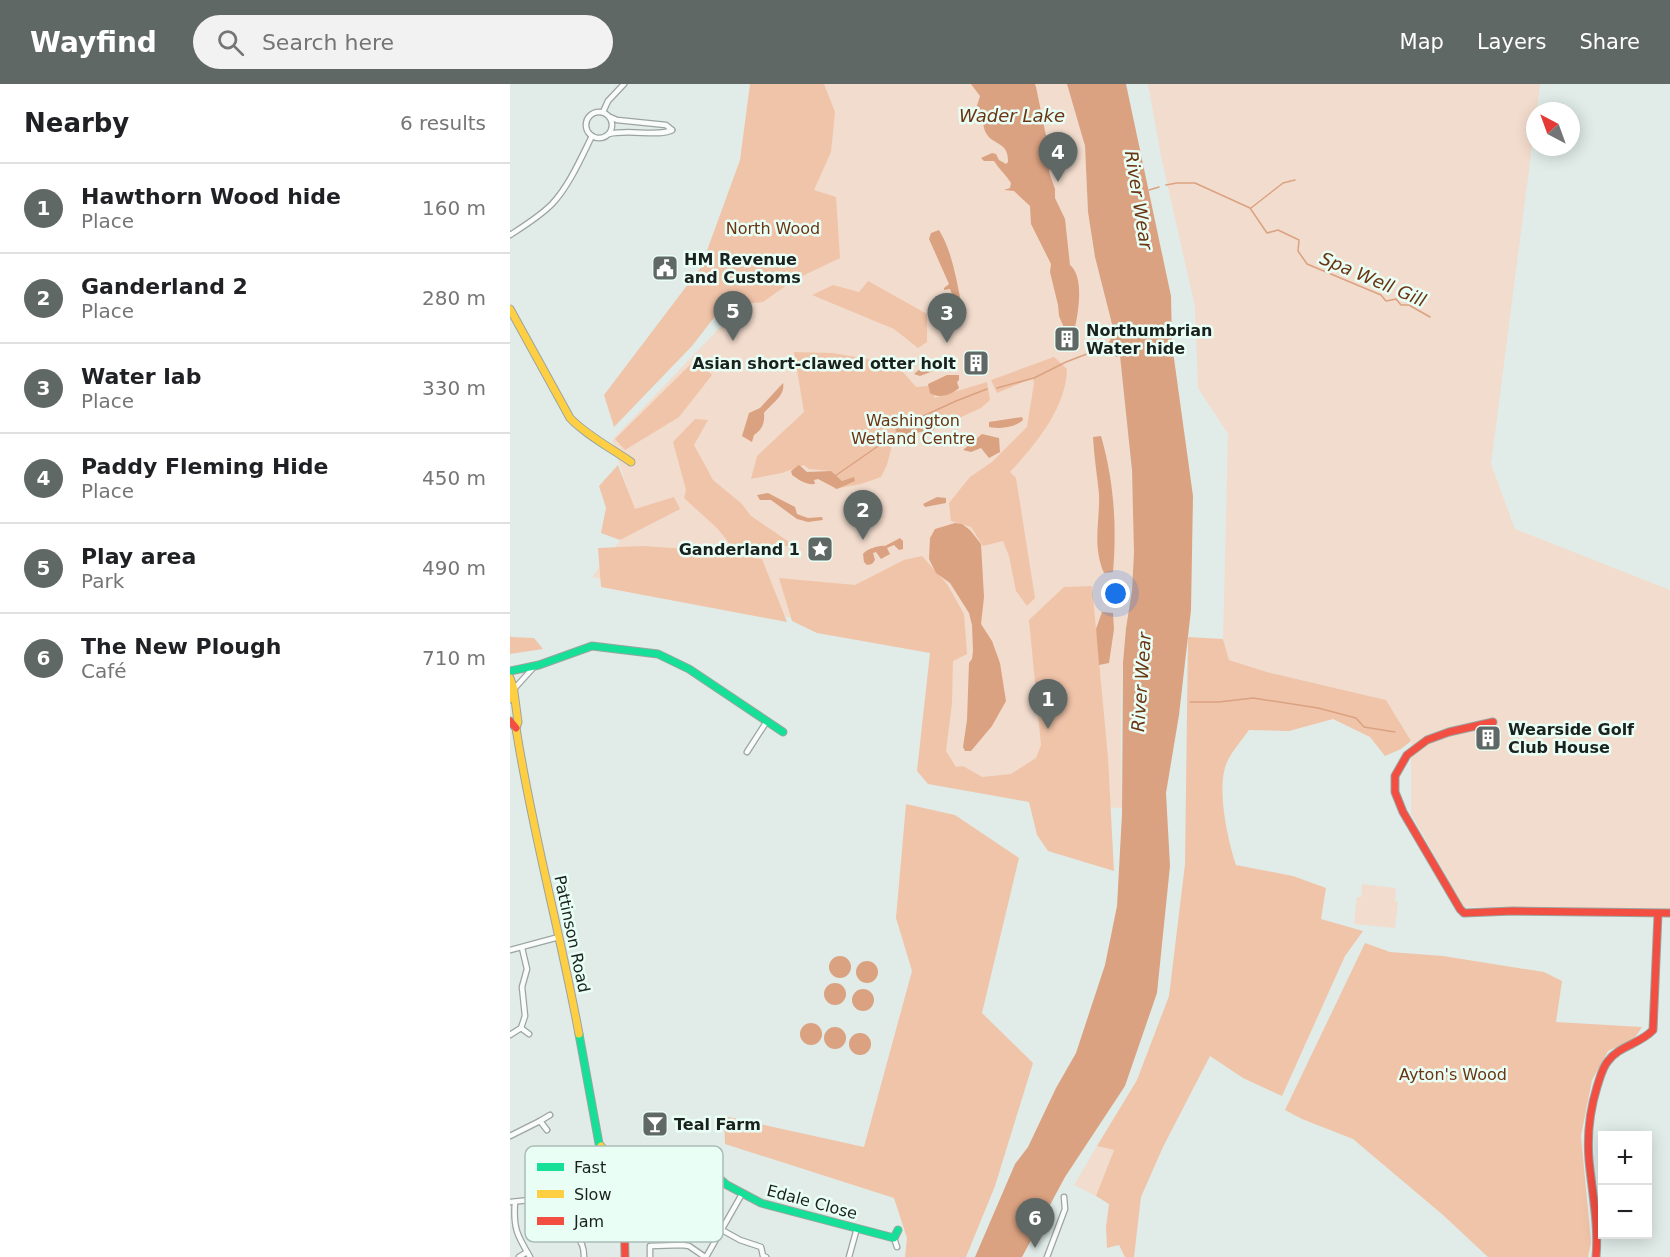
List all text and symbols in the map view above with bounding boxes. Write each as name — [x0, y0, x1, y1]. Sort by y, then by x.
search box — [193, 15, 613, 69]
text: Wayfind — [30, 26, 157, 59]
icon: search — [214, 26, 247, 59]
text: Search here — [262, 30, 394, 55]
text: Map — [1400, 30, 1444, 54]
text: Layers — [1477, 30, 1546, 54]
text: Share — [1579, 30, 1640, 54]
north arrow — [1526, 102, 1580, 156]
water label: Wader Lake — [959, 105, 1065, 126]
text: Nearby — [24, 108, 129, 138]
text: 6 results — [400, 111, 486, 135]
pin: 4 — [1038, 132, 1078, 182]
water label: River Wear — [1121, 149, 1157, 252]
text: Hawthorn Wood hide — [81, 184, 341, 209]
text: 1 — [37, 196, 50, 220]
text: 160 m — [422, 196, 486, 220]
text: Place — [81, 209, 134, 233]
park label: North Wood — [726, 219, 820, 238]
water label: Spa Well Gill — [1317, 247, 1429, 311]
place label: HM Revenue and Customs — [684, 250, 801, 287]
public building icon: HM Revenue and Customs — [650, 253, 680, 283]
text: Ganderland 2 — [81, 274, 248, 299]
text: 2 — [37, 286, 50, 310]
text: 280 m — [422, 286, 486, 310]
pin: 5 — [714, 292, 752, 341]
pin: 3 — [928, 294, 966, 343]
text: Place — [81, 299, 134, 323]
place label: Northumbrian Water hide — [1086, 321, 1212, 358]
building icon: Northumbrian Water hide — [1052, 324, 1082, 354]
building icon: Asian short-clawed otter holt — [961, 348, 991, 378]
place label: Asian short-clawed otter holt — [692, 354, 956, 373]
text: Water lab — [81, 364, 201, 389]
text: 3 — [37, 376, 50, 400]
text: 330 m — [422, 376, 486, 400]
text: Place — [81, 389, 134, 413]
park label: Washington Wetland Centre — [851, 411, 975, 448]
text: Paddy Fleming Hide — [81, 454, 329, 479]
text: 4 — [37, 466, 50, 490]
text: 450 m — [422, 466, 486, 490]
text: Place — [81, 479, 134, 503]
pin: 2 — [844, 490, 882, 540]
place icon: Ganderland 1 — [805, 534, 835, 564]
place label: Ganderland 1 — [679, 540, 800, 559]
text: Play area — [81, 544, 196, 569]
text: 5 — [37, 556, 50, 580]
text: 490 m — [422, 556, 486, 580]
text: Park — [81, 569, 124, 593]
your location — [1101, 579, 1130, 608]
water label: River Wear — [1127, 630, 1155, 732]
text: The New Plough — [81, 634, 281, 659]
text: 6 — [37, 646, 50, 670]
text: 710 m — [422, 646, 486, 670]
text: Café — [81, 659, 127, 683]
pin: 1 — [1028, 680, 1068, 729]
place label: Wearside Golf Club House — [1508, 720, 1635, 757]
building icon: Wearside Golf Club House — [1473, 723, 1503, 753]
street label: Pattinson Road — [550, 874, 594, 994]
park label: Ayton's Wood — [1399, 1065, 1507, 1084]
bar icon: Teal Farm — [640, 1109, 670, 1139]
place label: Teal Farm — [674, 1115, 761, 1134]
map controls — [1598, 1131, 1652, 1239]
button: + — [1598, 1131, 1652, 1185]
legend — [525, 1146, 723, 1242]
text: Fast — [574, 1158, 606, 1177]
street label: Edale Close — [765, 1181, 859, 1223]
text: Slow — [574, 1185, 611, 1204]
button: − — [1598, 1185, 1652, 1239]
pin: 6 — [1016, 1198, 1054, 1248]
text: Jam — [573, 1212, 604, 1231]

